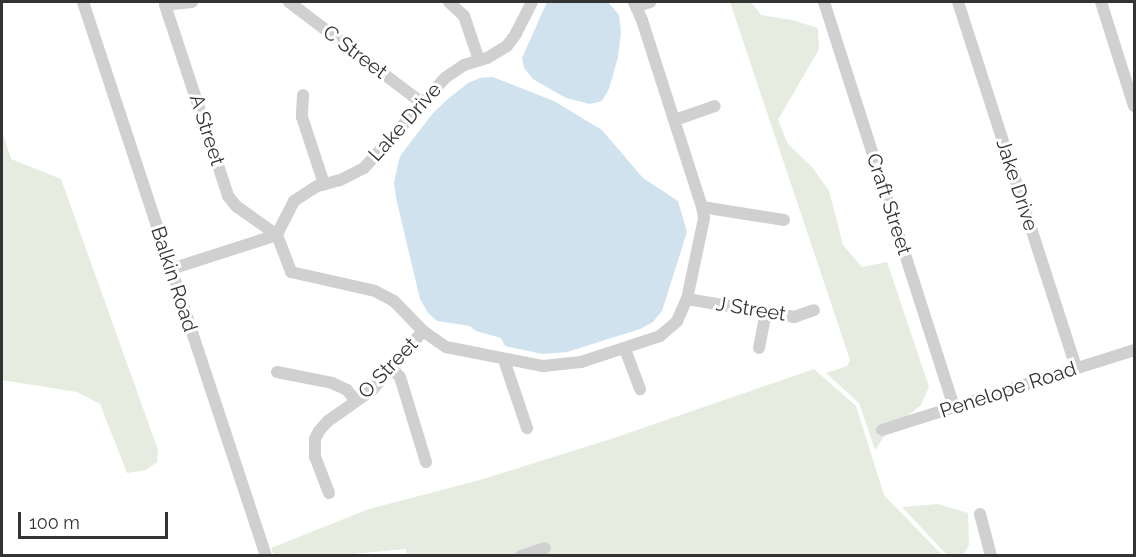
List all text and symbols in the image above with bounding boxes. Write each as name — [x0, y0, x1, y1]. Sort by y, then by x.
street label: C Street — [318, 20, 392, 84]
street label: Lake Drive — [364, 78, 446, 166]
street label: A Street — [184, 91, 230, 169]
street label: Jake Drive — [991, 136, 1043, 234]
street label: Craft Street — [861, 150, 917, 258]
street label: Balkin Road — [146, 223, 202, 335]
street label: J Street — [714, 292, 788, 326]
street label: O Street — [353, 332, 423, 404]
street label: Penelope Road — [937, 357, 1079, 423]
scale bar — [21, 500, 171, 538]
text: 100 m — [29, 512, 80, 533]

